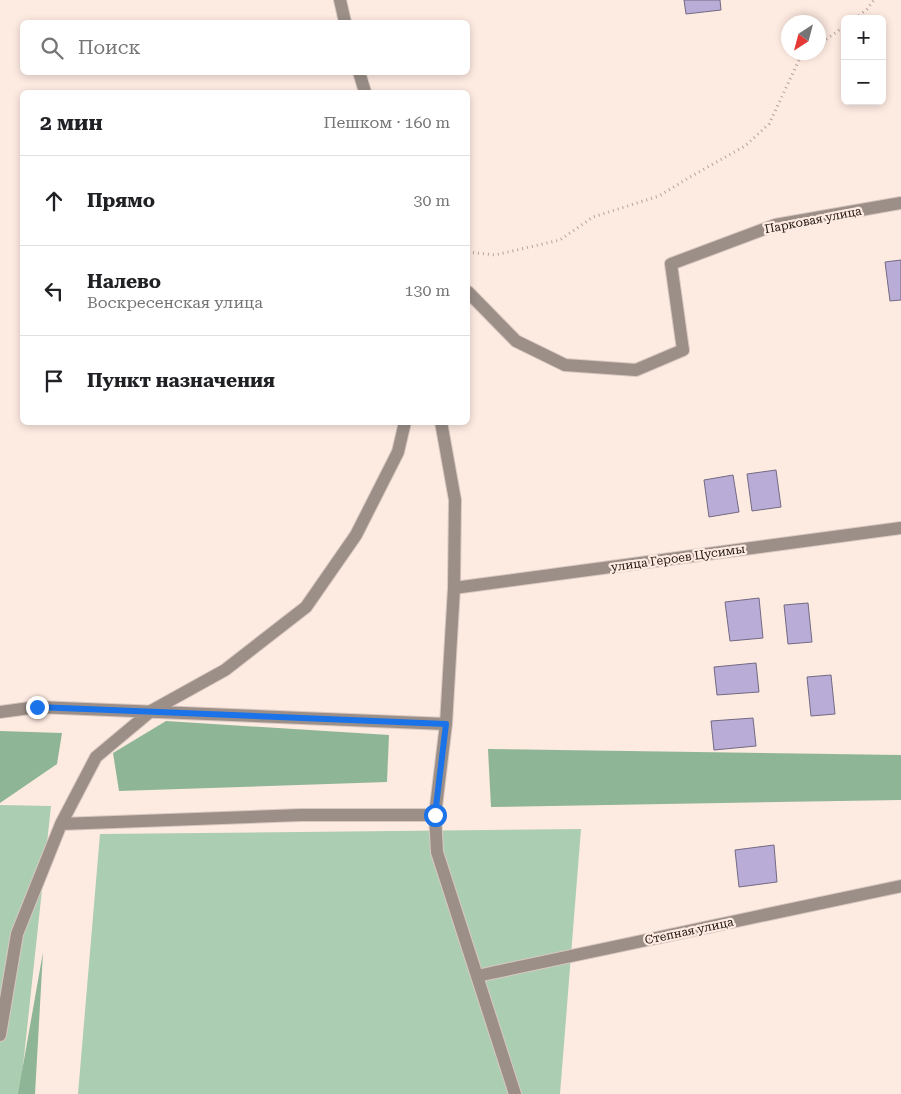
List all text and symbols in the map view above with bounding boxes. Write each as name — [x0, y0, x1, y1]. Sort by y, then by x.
north arrow — [781, 15, 826, 60]
map controls — [841, 15, 886, 105]
button: + — [841, 15, 886, 60]
search box — [20, 20, 470, 75]
icon: search — [38, 34, 66, 62]
text: Поиск — [78, 36, 141, 59]
button: − — [841, 60, 886, 105]
text: 2 мин — [40, 111, 103, 135]
text: Пешком · 160 m — [323, 113, 450, 132]
icon: ahead — [40, 187, 68, 215]
text: Прямо — [87, 189, 155, 212]
text: 30 m — [413, 191, 450, 210]
street label: Парковая улица — [763, 204, 863, 236]
text: Налево — [87, 270, 161, 293]
icon: left — [40, 277, 68, 305]
text: 130 m — [404, 281, 450, 300]
text: Воскресенская улица — [87, 293, 263, 312]
icon: arrive — [40, 367, 68, 395]
text: Пункт назначения — [87, 369, 275, 392]
street label: улица Героев Цусимы — [610, 542, 746, 574]
route end — [26, 696, 49, 719]
route start — [424, 804, 447, 827]
street label: Степная улица — [643, 915, 735, 947]

